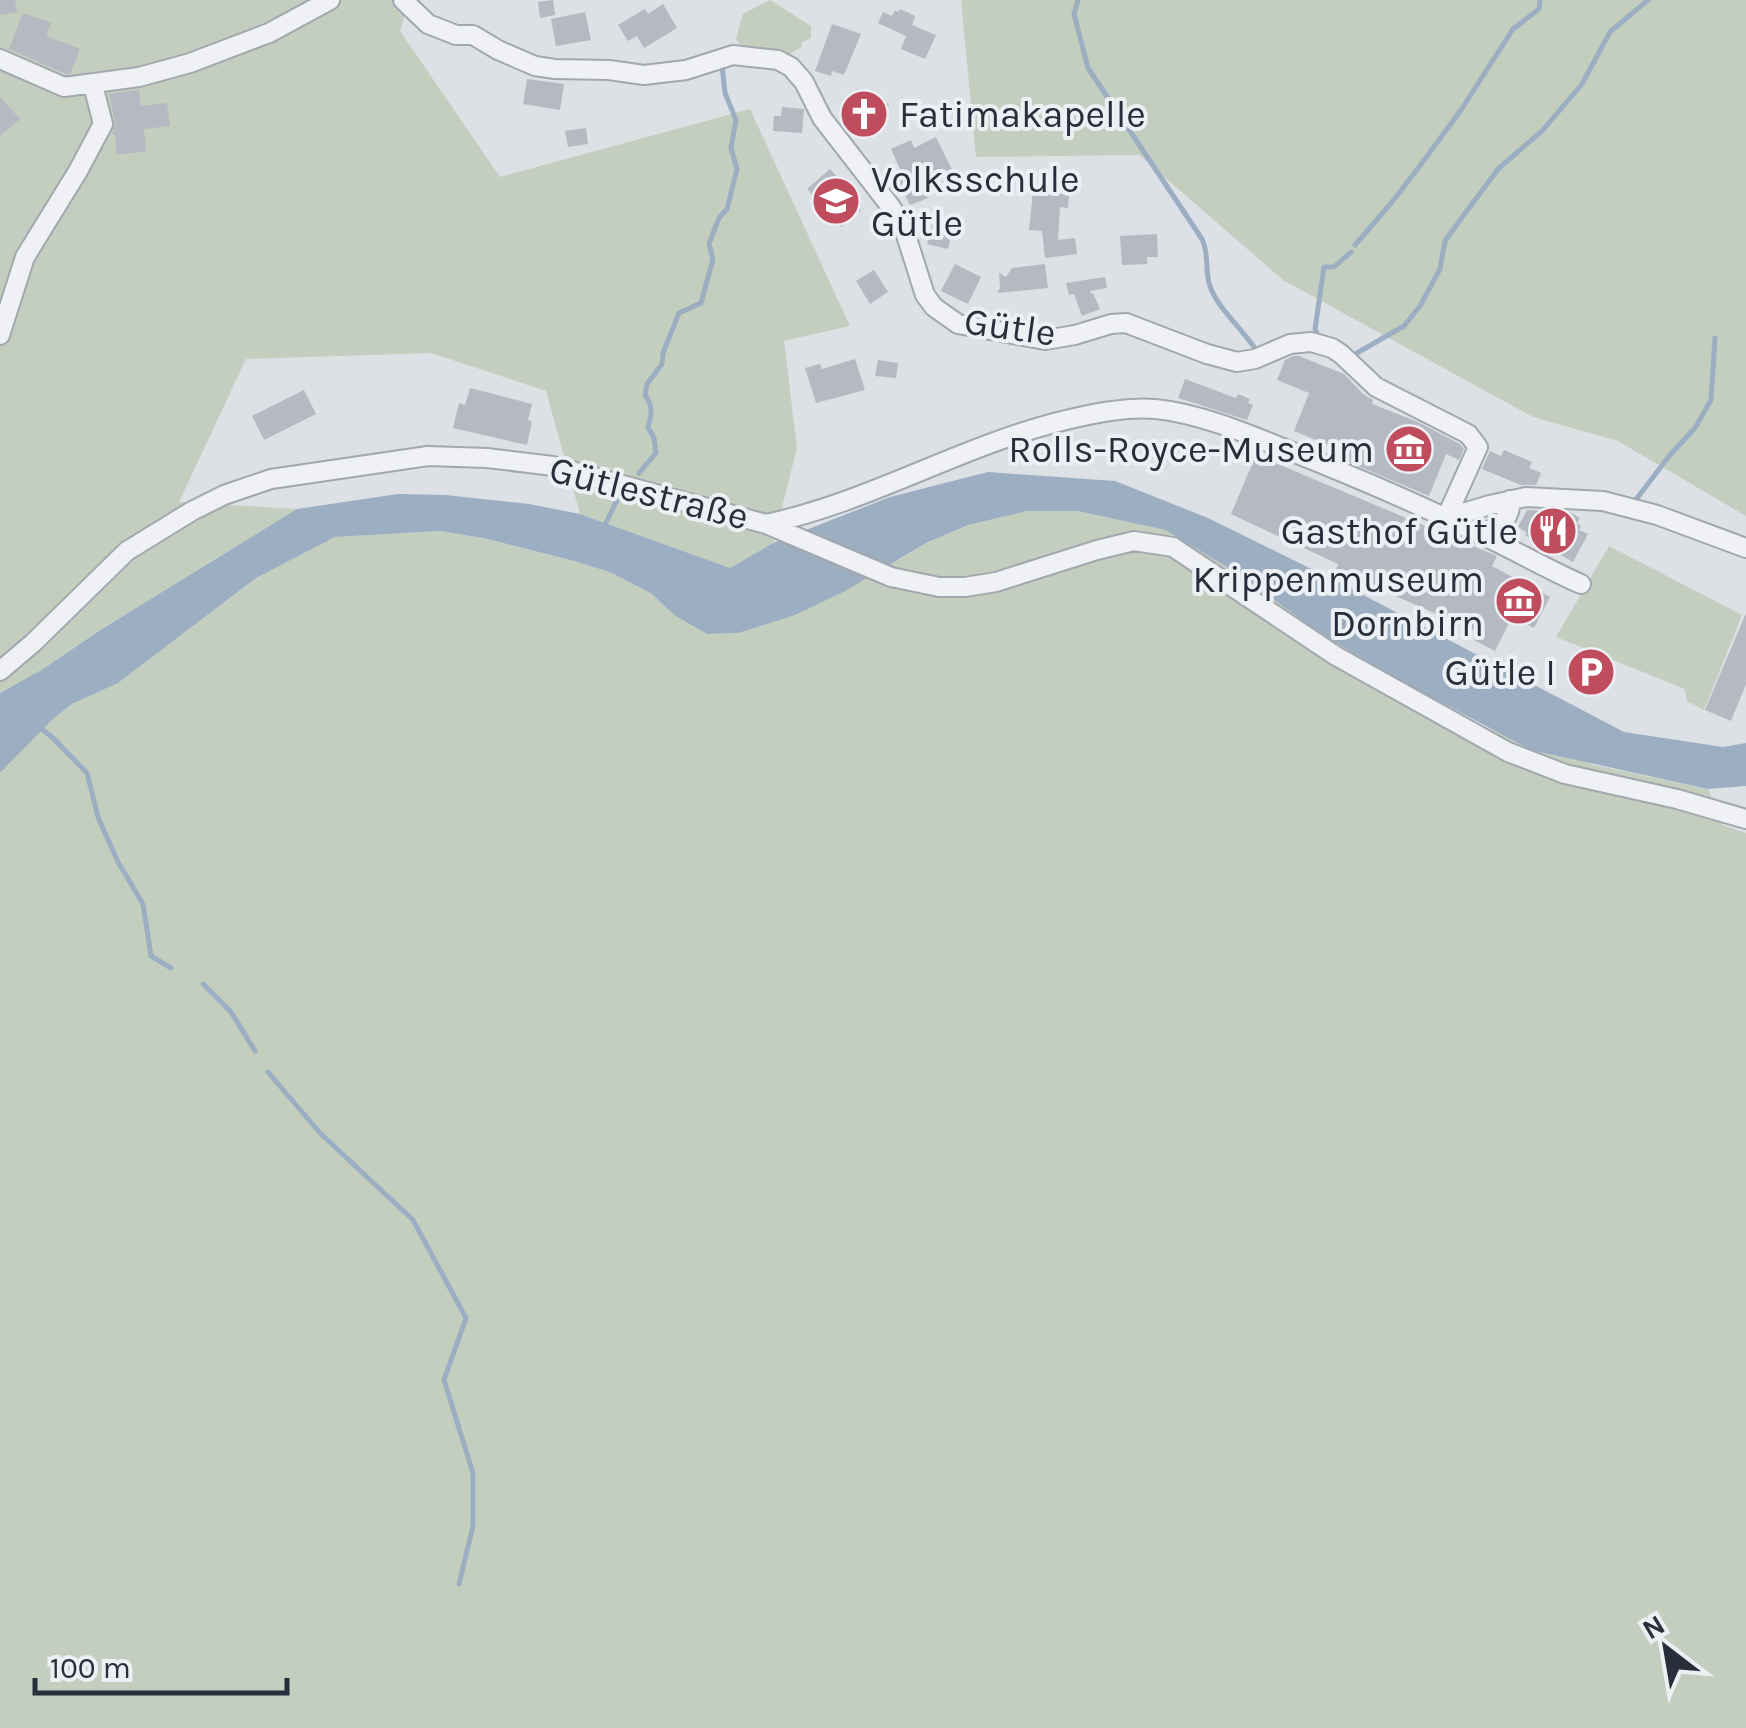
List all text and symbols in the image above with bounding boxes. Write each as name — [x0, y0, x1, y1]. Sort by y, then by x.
church icon: Fatimakapelle — [838, 88, 890, 140]
place label: Fatimakapelle — [899, 92, 1146, 137]
place label: Volksschule Gütle — [871, 157, 1080, 246]
school or university icon: Volksschule Gütle — [810, 175, 862, 227]
street label: Gütle — [961, 298, 1059, 356]
museum icon: Rolls-Royce-Museum — [1383, 423, 1435, 475]
place label: Rolls-Royce-Museum — [1008, 427, 1374, 472]
street label: Gütlestraße — [545, 447, 753, 539]
restaurant icon: Gasthof Gütle — [1527, 505, 1579, 557]
place label: Gasthof Gütle — [1281, 509, 1518, 554]
place label: Krippenmuseum Dornbirn — [1192, 557, 1484, 646]
museum icon: Krippenmuseum Dornbirn — [1493, 575, 1545, 627]
parking icon: Gütle I — [1565, 646, 1617, 698]
place label: Gütle I — [1444, 650, 1556, 695]
north arrow — [1616, 1598, 1716, 1698]
text: N — [1636, 1608, 1670, 1646]
scale bar — [35, 1633, 288, 1695]
text: 100 m — [50, 1650, 131, 1686]

